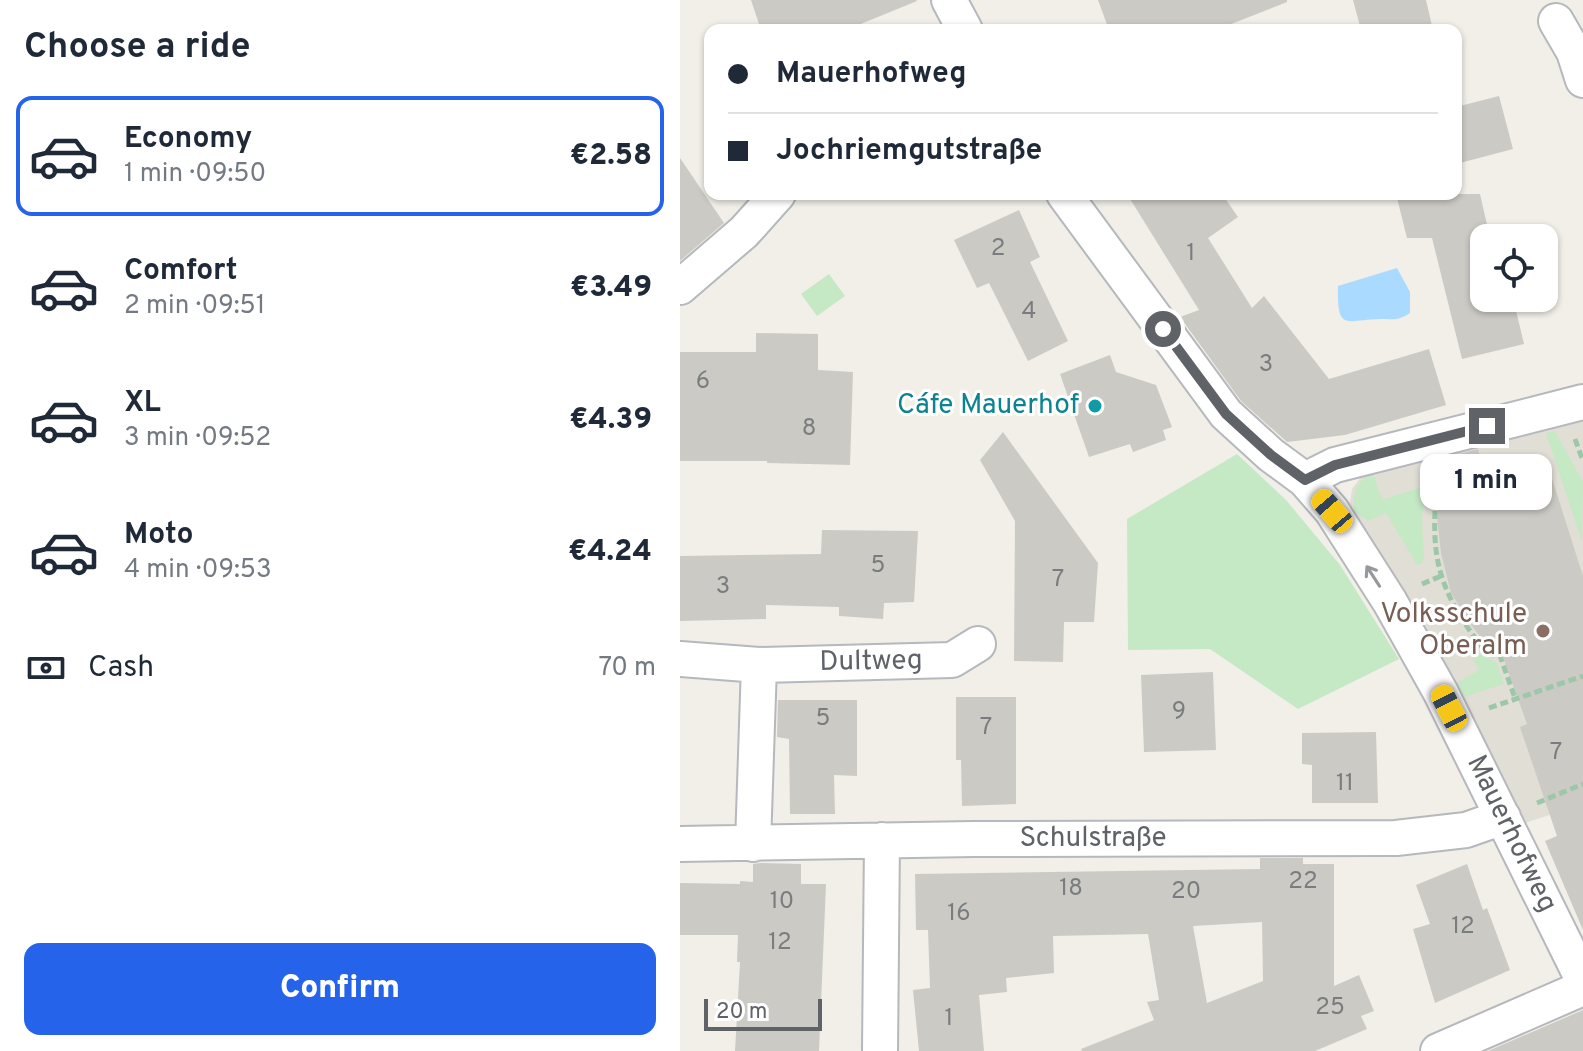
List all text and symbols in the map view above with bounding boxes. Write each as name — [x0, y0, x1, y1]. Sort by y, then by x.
text: Choose a ride — [24, 25, 250, 71]
text: Mauerhofweg — [776, 56, 967, 93]
icon: car — [28, 120, 100, 192]
text: Economy — [124, 121, 252, 158]
text: Jochriemgutstraße — [776, 133, 1042, 170]
text: €2.58 — [570, 138, 652, 175]
text: 1 min · 09:50 — [124, 158, 266, 191]
map controls — [1470, 224, 1558, 312]
button: locate — [1470, 224, 1558, 312]
house number: 2 — [991, 234, 1005, 264]
house number: 1 — [1187, 239, 1195, 269]
icon: car — [28, 252, 100, 324]
text: Comfort — [124, 253, 237, 290]
text: €3.49 — [570, 270, 652, 307]
text: 2 min · 09:51 — [124, 290, 265, 323]
house number: 4 — [1022, 297, 1036, 327]
route start — [1145, 311, 1181, 347]
house number: 3 — [1259, 350, 1273, 380]
house number: 6 — [696, 367, 710, 397]
icon: car — [28, 384, 100, 456]
text: XL — [124, 385, 161, 422]
place label: Cáfe Mauerhof — [897, 388, 1079, 424]
marker: Cáfe Mauerhof — [1086, 397, 1104, 415]
text: €4.39 — [569, 402, 652, 439]
route end — [1469, 408, 1505, 444]
house number: 8 — [802, 414, 816, 444]
text: 3 min · 09:52 — [124, 422, 271, 455]
callout: 1 min — [1421, 454, 1553, 510]
text: 1 min — [1454, 465, 1518, 498]
car — [1307, 485, 1357, 537]
icon: car — [28, 516, 100, 588]
text: Moto — [124, 517, 194, 554]
text: €4.24 — [568, 534, 652, 571]
house number: 5 — [871, 551, 885, 581]
text: 4 min · 09:53 — [124, 554, 272, 587]
house number: 7 — [1052, 565, 1064, 595]
one-way arrow — [1365, 565, 1381, 588]
house number: 3 — [716, 572, 730, 602]
place label: Volksschule Oberalm — [1380, 597, 1527, 665]
marker: Volksschule Oberalm — [1534, 622, 1552, 640]
street label: Dultweg — [819, 643, 923, 681]
icon: cash — [24, 646, 68, 690]
text: Cash — [88, 650, 154, 687]
text: 70 m — [598, 652, 656, 685]
car — [1427, 681, 1471, 735]
house number: 9 — [1172, 697, 1186, 727]
house number: 5 — [816, 704, 830, 734]
house number: 7 — [980, 713, 992, 743]
house number: 7 — [1550, 738, 1562, 768]
street label: Mauerhofweg — [1457, 749, 1565, 919]
house number: 11 — [1336, 769, 1354, 799]
street label: Schulstraße — [1019, 821, 1167, 857]
house number: 22 — [1288, 867, 1318, 897]
house number: 18 — [1059, 874, 1083, 904]
house number: 20 — [1171, 877, 1201, 907]
house number: 10 — [770, 887, 794, 917]
house number: 16 — [947, 899, 971, 929]
house number: 12 — [1451, 912, 1475, 942]
house number: 12 — [768, 928, 792, 958]
button: Confirm — [24, 943, 656, 1035]
house number: 25 — [1315, 993, 1345, 1023]
scale bar — [704, 995, 822, 1031]
text: 20 m — [716, 999, 767, 1026]
house number: 1 — [945, 1004, 953, 1034]

